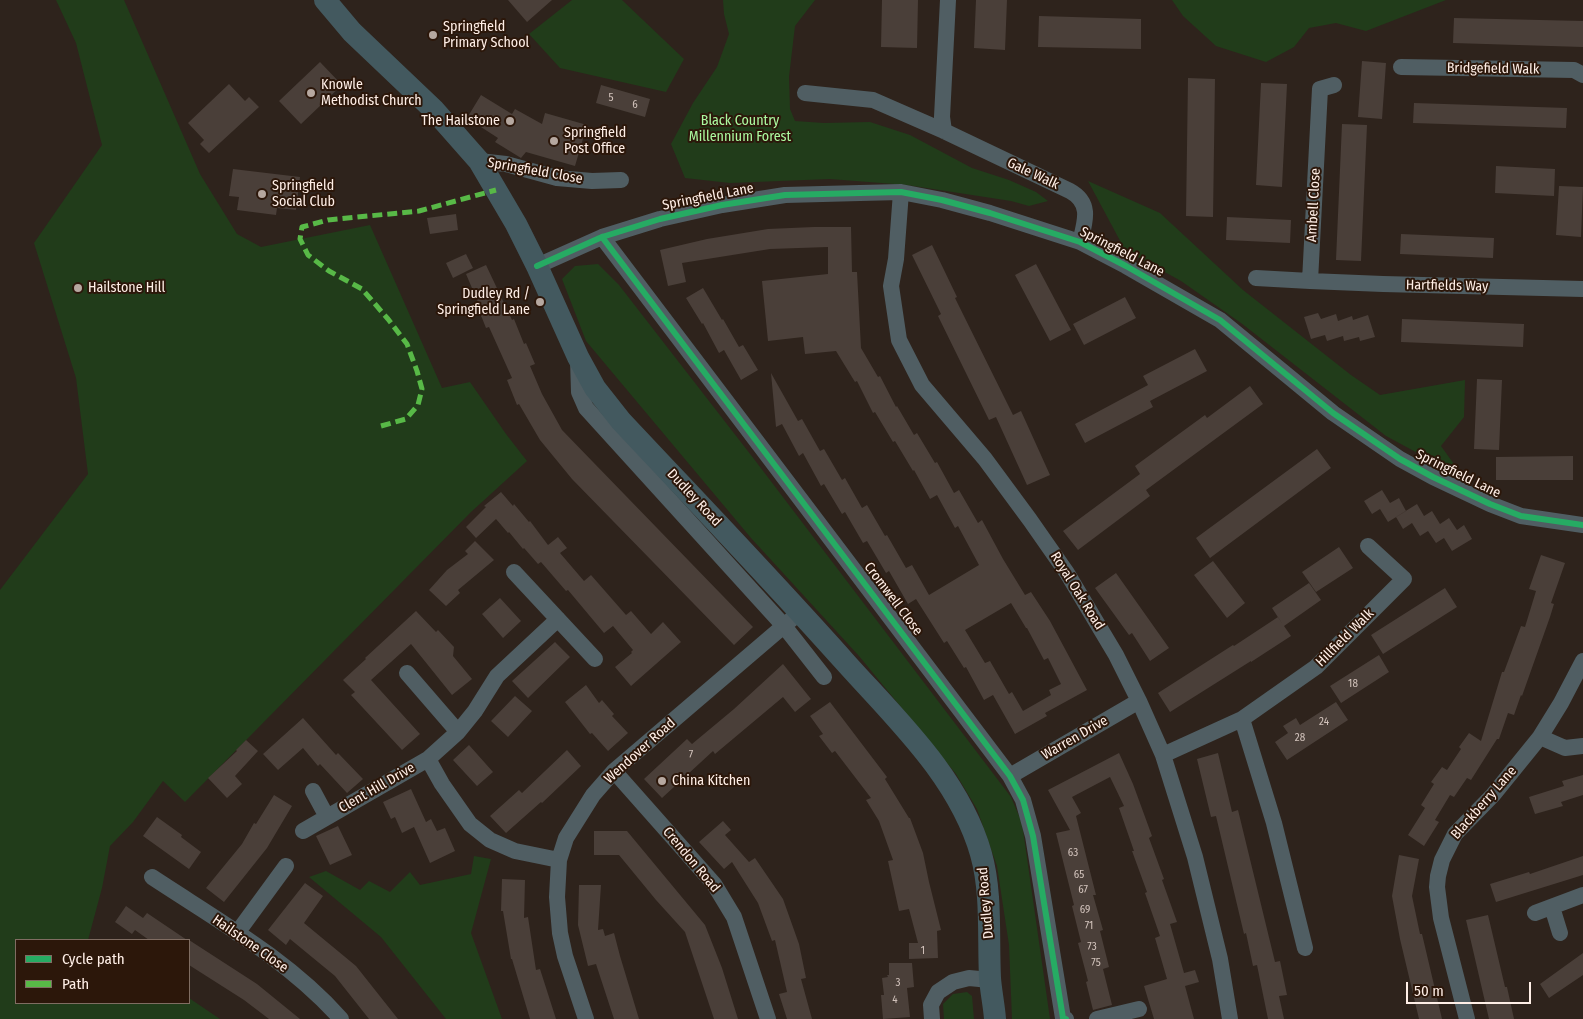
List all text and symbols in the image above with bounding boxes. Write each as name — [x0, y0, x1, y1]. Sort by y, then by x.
place label: Springfield Primary School — [443, 19, 529, 52]
marker: Springfield Primary School — [427, 29, 439, 41]
street label: Bridgefield Walk — [1447, 60, 1539, 78]
place label: Knowle Methodist Church — [321, 77, 422, 110]
marker: Knowle Methodist Church — [305, 87, 317, 99]
house number: 5 — [608, 91, 614, 105]
house number: 6 — [632, 98, 638, 112]
place label: The Hailstone — [421, 113, 500, 129]
park label: Black Country Millennium Forest — [689, 113, 791, 146]
marker: The Hailstone — [504, 115, 516, 127]
place label: Springfield Post Office — [564, 125, 626, 158]
marker: Springfield Post Office — [548, 135, 560, 147]
street label: Springfield Close — [486, 154, 584, 188]
street label: Gale Walk — [1004, 155, 1062, 193]
street label: Ambell Close — [1304, 168, 1324, 242]
place label: Springfield Social Club — [272, 178, 335, 210]
street label: Springfield Lane — [661, 180, 755, 214]
marker: Springfield Social Club — [256, 188, 268, 200]
street label: Springfield Lane — [1077, 223, 1167, 281]
street label: Hartfields Way — [1406, 277, 1488, 295]
place label: Hailstone Hill — [88, 280, 165, 296]
marker: Hailstone Hill — [72, 282, 84, 294]
place label: Dudley Rd / Springfield Lane — [437, 286, 530, 318]
marker: Dudley Rd / Springfield Lane — [534, 296, 546, 308]
street label: Springfield Lane — [1413, 446, 1503, 502]
street label: Dudley Road — [663, 466, 725, 530]
street label: Royal Oak Road — [1046, 549, 1108, 633]
street label: Cromwell Close — [860, 559, 926, 639]
street label: Hillfield Walk — [1313, 606, 1377, 670]
house number: 18 — [1348, 677, 1358, 691]
street label: Warren Drive — [1039, 712, 1111, 764]
street label: Wendover Road — [601, 715, 679, 787]
house number: 24 — [1319, 715, 1329, 729]
house number: 28 — [1295, 731, 1305, 745]
house number: 7 — [689, 748, 693, 762]
street label: Clent Hill Drive — [336, 759, 418, 817]
street label: Blackberry Lane — [1448, 763, 1520, 843]
place label: China Kitchen — [672, 773, 750, 789]
marker: China Kitchen — [656, 775, 668, 787]
street label: Crendon Road — [659, 824, 723, 896]
house number: 63 — [1068, 846, 1078, 860]
street label: Dudley Road — [974, 866, 998, 940]
house number: 65 — [1074, 868, 1084, 882]
house number: 67 — [1078, 883, 1088, 897]
house number: 69 — [1080, 903, 1090, 917]
street label: Hailstone Close — [209, 912, 291, 976]
house number: 71 — [1085, 919, 1093, 933]
legend — [15, 939, 190, 1004]
house number: 73 — [1087, 940, 1097, 954]
house number: 1 — [921, 944, 925, 958]
text: Cycle path — [62, 950, 125, 968]
house number: 75 — [1091, 956, 1101, 970]
scale bar — [1408, 972, 1533, 1004]
text: Path — [62, 975, 89, 993]
house number: 3 — [896, 976, 900, 990]
text: 50 m — [1414, 982, 1444, 1000]
house number: 4 — [892, 993, 898, 1007]

